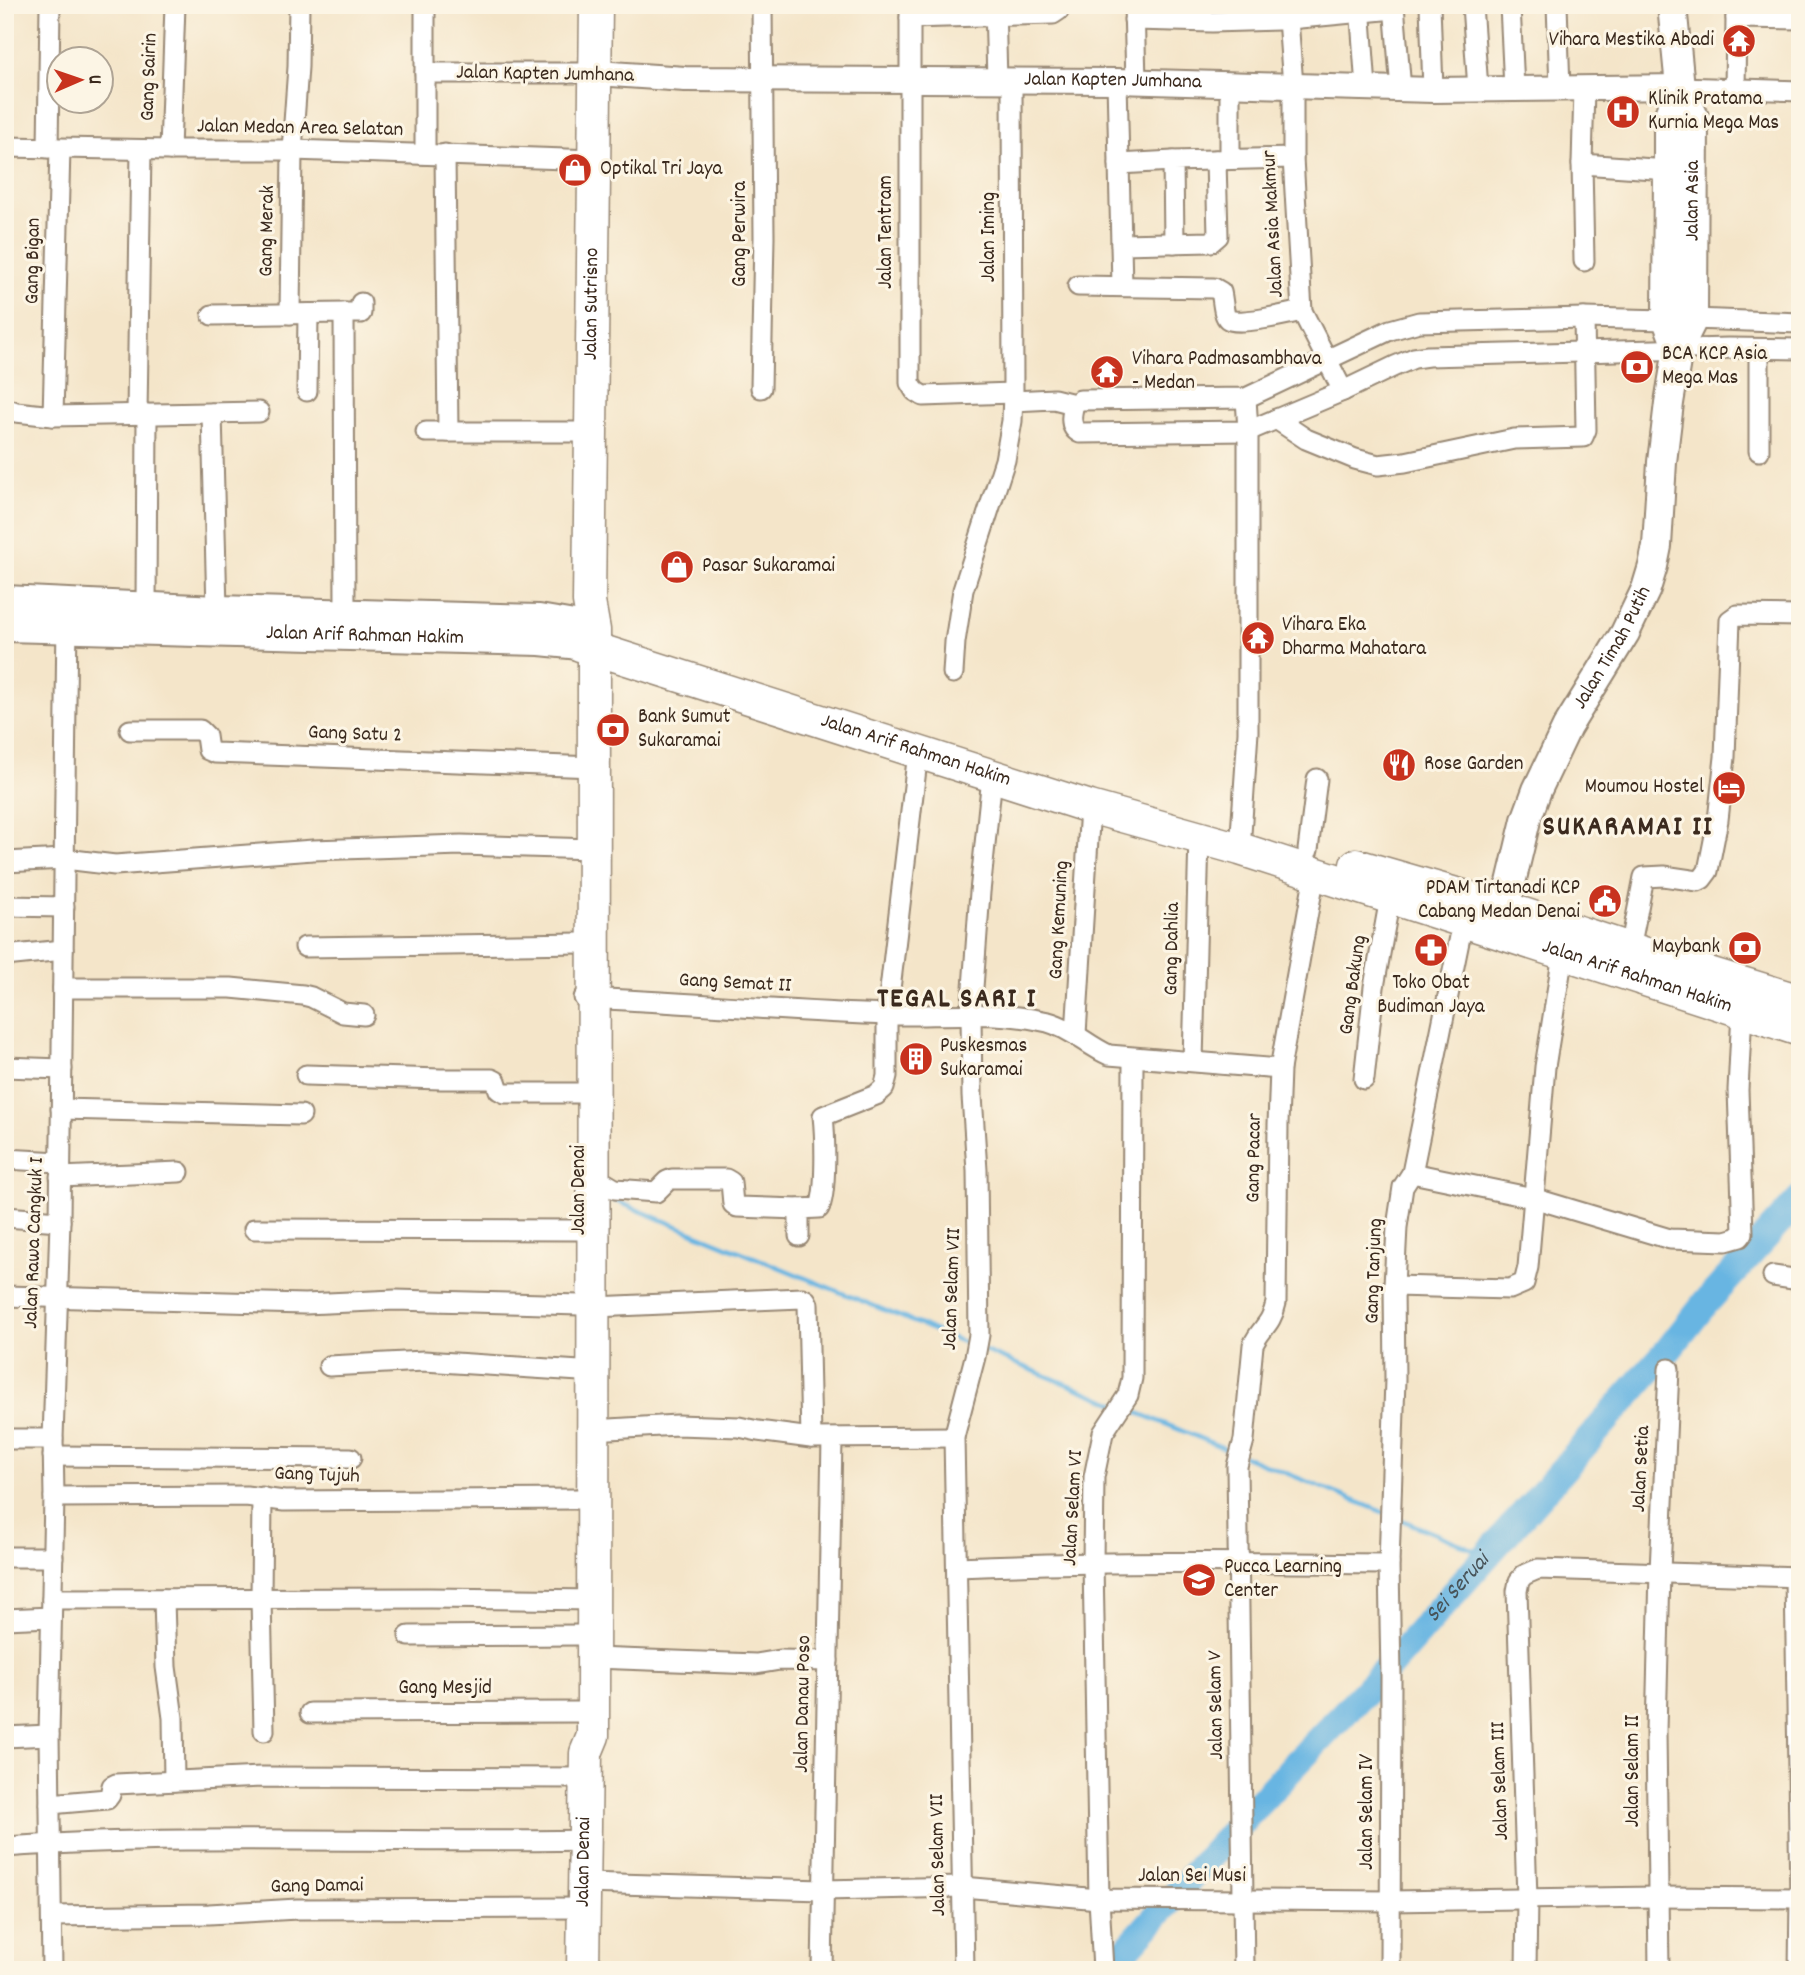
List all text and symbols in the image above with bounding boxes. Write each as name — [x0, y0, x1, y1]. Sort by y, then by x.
temple icon: Vihara Mestika Abadi — [1720, 22, 1758, 60]
place label: Vihara Mestika Abadi — [1549, 26, 1714, 56]
street label: Gang Sairin — [133, 32, 167, 122]
north arrow — [46, 46, 116, 116]
street label: Jalan Kapten Jumhana — [456, 58, 635, 92]
street label: Jalan Kapten Jumhana — [1024, 66, 1203, 98]
text: U — [80, 74, 107, 85]
place label: Klinik Pratama Kurnia Mega Mas — [1648, 85, 1779, 139]
hospital icon: Klinik Pratama Kurnia Mega Mas — [1604, 93, 1642, 131]
street label: Jalan Medan Area Selatan — [197, 112, 403, 146]
street label: Jalan Asia Makmur — [1255, 149, 1293, 299]
shop icon: Optikal Tri Jaya — [556, 151, 594, 189]
place label: Optikal Tri Jaya — [600, 155, 723, 185]
street label: Jalan Asia — [1678, 159, 1709, 241]
street label: Jalan Tentram — [872, 175, 902, 289]
street label: Gang Perwira — [726, 180, 756, 287]
street label: Gang Merak — [252, 185, 284, 277]
street label: Jalan Iming — [975, 192, 1005, 282]
street label: Gang Bigan — [18, 217, 50, 305]
street label: Jalan Sutrisno — [577, 247, 608, 360]
place label: BCA KCP Asia Mega Mas — [1662, 340, 1768, 394]
place label: Vihara Padmasambhava - Medan — [1132, 345, 1323, 399]
bank icon: BCA KCP Asia Mega Mas — [1618, 348, 1656, 386]
temple icon: Vihara Padmasambhava - Medan — [1088, 353, 1126, 391]
shop icon: Pasar Sukaramai — [658, 548, 696, 586]
place label: Pasar Sukaramai — [702, 552, 835, 582]
street label: Jalan Timah Putih — [1566, 581, 1660, 715]
place label: Vihara Eka Dharma Mahatara — [1282, 611, 1427, 665]
street label: Jalan Arif Rahman Hakim — [265, 619, 464, 654]
temple icon: Vihara Eka Dharma Mahatara — [1239, 619, 1277, 657]
place label: Bank Sumut Sukaramai — [638, 703, 731, 757]
street label: Jalan Arif Rahman Hakim — [817, 707, 1015, 796]
bank icon: Bank Sumut Sukaramai — [594, 711, 632, 749]
street label: Gang Satu 2 — [307, 718, 403, 752]
restaurant icon: Rose Garden — [1380, 746, 1418, 784]
place label: Rose Garden — [1424, 750, 1524, 780]
hotel icon: Moumou Hostel — [1710, 769, 1748, 807]
place label: Moumou Hostel — [1585, 773, 1704, 803]
district label: SUKARAMAI II — [1542, 809, 1714, 849]
street label: Gang Kemuning — [1042, 860, 1078, 980]
place label: PDAM Tirtanadi KCP Cabang Medan Denai — [1418, 874, 1580, 928]
public building icon: PDAM Tirtanadi KCP Cabang Medan Denai — [1586, 882, 1624, 920]
street label: Gang Dahlia — [1157, 901, 1189, 996]
bank icon: Maybank — [1726, 929, 1764, 967]
pharmacy icon: Toko Obat Budiman Jaya — [1412, 931, 1450, 969]
street label: Gang Bakung — [1332, 933, 1376, 1037]
street label: Jalan Arif Rahman Hakim — [1538, 933, 1736, 1022]
place label: Maybank — [1652, 933, 1720, 963]
street label: Gang Semat II — [678, 966, 792, 1002]
place label: Toko Obat Budiman Jaya — [1377, 969, 1486, 1023]
district label: TEGAL SARI I — [877, 981, 1037, 1021]
place label: Puskesmas Sukaramai — [940, 1032, 1027, 1086]
building icon: Puskesmas Sukaramai — [897, 1040, 935, 1078]
street label: Gang Pacar — [1239, 1113, 1271, 1203]
street label: Jalan Denai — [565, 1145, 595, 1235]
street label: Jalan Rawa Cangkuk I — [17, 1156, 53, 1329]
street label: Gang Tanjung — [1358, 1218, 1392, 1324]
street label: Jalan Selam VII — [936, 1227, 970, 1351]
street label: Jalan Setia — [1625, 1424, 1659, 1513]
street label: Jalan Selam VI — [1056, 1449, 1092, 1567]
street label: Gang Tujuh — [274, 1460, 360, 1492]
water label: Sei Seruai — [1418, 1543, 1500, 1630]
place label: Pucca Learning Center — [1224, 1553, 1342, 1607]
school or university icon: Pucca Learning Center — [1180, 1561, 1218, 1599]
street label: Jalan Danau Poso — [788, 1635, 820, 1773]
street label: Jalan Selam V — [1201, 1650, 1233, 1760]
street label: Gang Mesjid — [398, 1674, 492, 1704]
street label: Jalan Selam II — [1619, 1714, 1649, 1827]
street label: Jalan Selam III — [1484, 1721, 1518, 1841]
street label: Jalan Selam IV — [1353, 1754, 1383, 1870]
street label: Jalan Selam VII — [923, 1793, 955, 1917]
street label: Jalan Denai — [569, 1816, 600, 1907]
street label: Jalan Sei Musi — [1138, 1862, 1246, 1892]
street label: Gang Damai — [270, 1871, 364, 1903]

